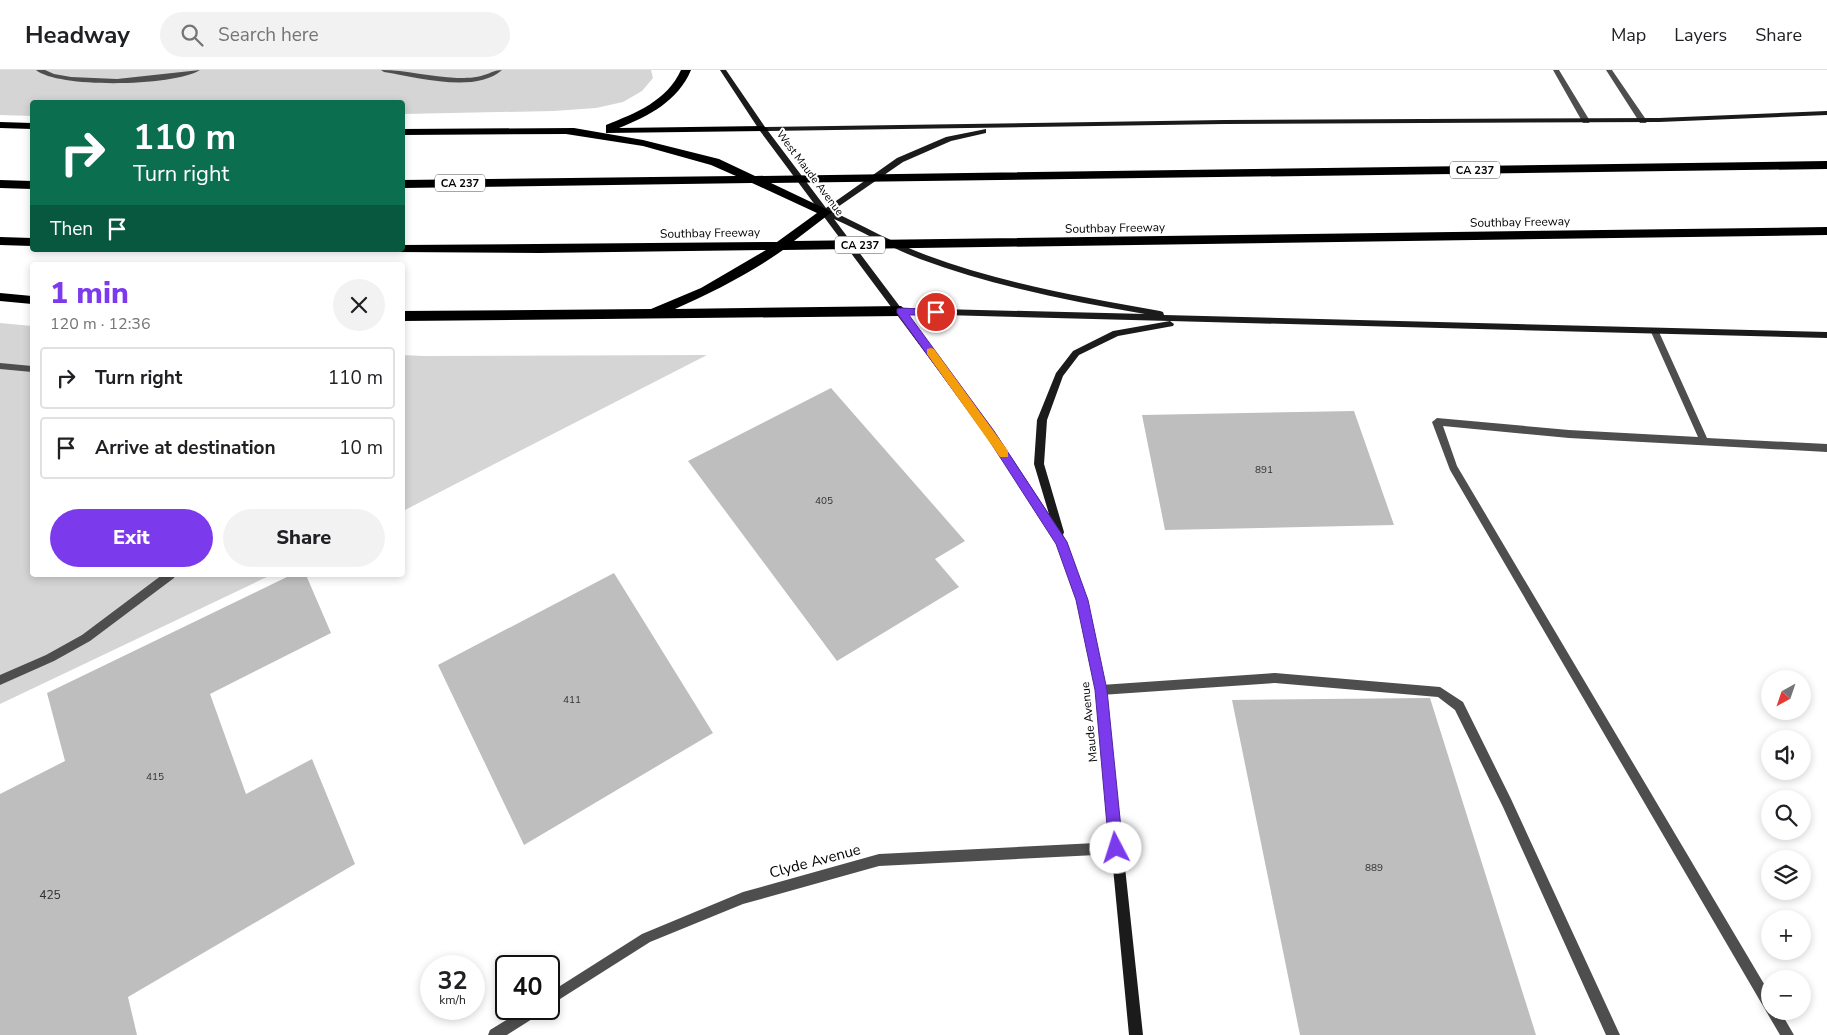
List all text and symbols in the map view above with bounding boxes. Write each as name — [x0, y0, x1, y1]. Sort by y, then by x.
search box — [160, 12, 510, 57]
text: Headway — [25, 19, 130, 51]
icon: search — [178, 21, 206, 49]
text: Search here — [218, 22, 319, 48]
text: Map — [1611, 23, 1646, 47]
text: Layers — [1674, 23, 1727, 47]
text: Share — [1755, 23, 1802, 47]
text: 110 m — [133, 114, 236, 161]
icon: right — [50, 120, 115, 185]
street label: West Maude Avenue — [773, 127, 847, 219]
text: Turn right — [133, 159, 229, 189]
road number: CA 237 — [1450, 162, 1500, 178]
road number: CA 237 — [435, 175, 485, 192]
street label: Southbay Freeway — [1470, 213, 1571, 231]
icon: arrive — [103, 215, 131, 243]
text: Then — [50, 216, 93, 242]
street label: Southbay Freeway — [1065, 219, 1166, 237]
street label: Southbay Freeway — [660, 224, 761, 242]
road number: CA 237 — [835, 236, 885, 254]
text: 1 min — [50, 273, 129, 314]
button: close — [333, 279, 385, 331]
pin — [915, 291, 957, 333]
icon: arrive — [922, 298, 950, 326]
text: 120 m · 12:36 — [50, 313, 151, 335]
icon: right — [52, 364, 80, 392]
text: Turn right — [95, 365, 182, 391]
text: 110 m — [328, 365, 383, 391]
icon: arrive — [52, 434, 80, 462]
text: Arrive at destination — [95, 435, 276, 461]
text: 10 m — [339, 435, 383, 461]
house number: 891 — [1255, 463, 1273, 477]
house number: 405 — [815, 494, 833, 508]
button: Exit — [50, 509, 213, 567]
button: Share — [223, 509, 385, 567]
north arrow — [1761, 670, 1811, 720]
map controls — [1761, 670, 1811, 1020]
street label: Maude Avenue — [1077, 681, 1101, 763]
house number: 411 — [563, 693, 581, 707]
button: sound — [1761, 730, 1811, 780]
house number: 415 — [146, 770, 164, 784]
button: search — [1761, 790, 1811, 840]
position arrow — [1089, 821, 1141, 873]
street label: Clyde Avenue — [767, 839, 863, 883]
button: layers — [1761, 850, 1811, 900]
house number: 889 — [1365, 861, 1383, 875]
house number: 425 — [39, 887, 61, 903]
button: + — [1761, 910, 1811, 960]
speed limit sign: 40 — [495, 955, 560, 1020]
text: 32 — [437, 964, 468, 998]
button: − — [1761, 970, 1811, 1020]
text: km/h — [439, 992, 466, 1008]

